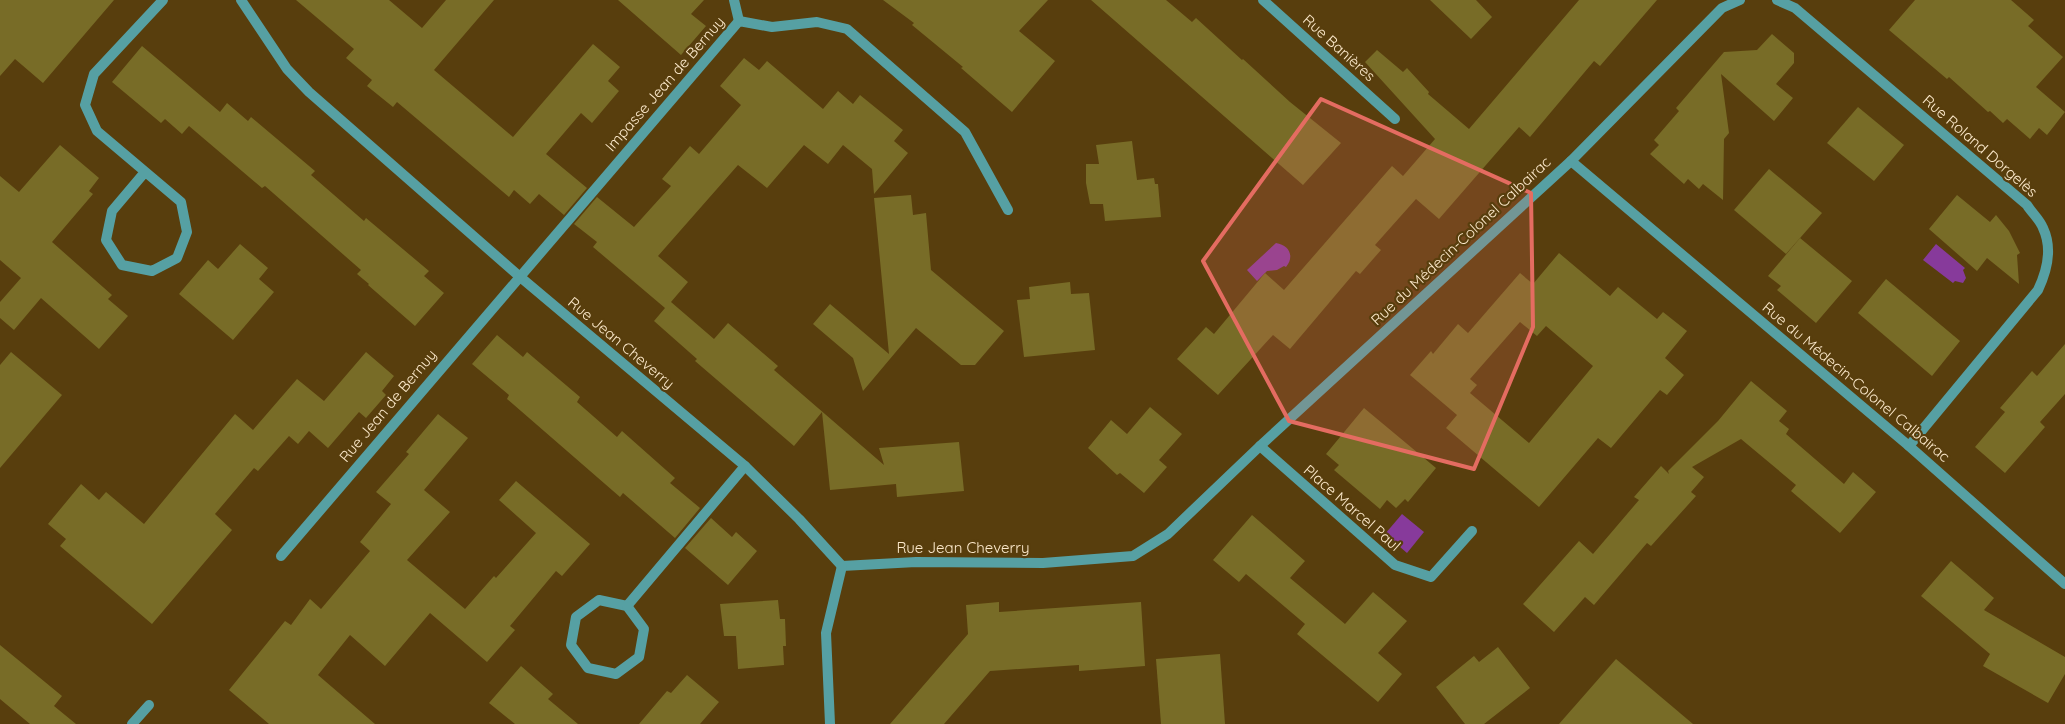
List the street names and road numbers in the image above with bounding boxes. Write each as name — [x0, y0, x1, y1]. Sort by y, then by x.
street label: Rue Banières — [1299, 10, 1380, 85]
street label: Impasse Jean de Bernuy — [601, 12, 728, 155]
street label: Rue Roland Dorgelès — [1919, 90, 2042, 201]
street label: Rue du Médecin-Colonel Calbairac — [1367, 152, 1555, 329]
street label: Rue Jean Cheverry — [564, 293, 678, 393]
street label: Rue du Médecin-Colonel Calbairac — [1759, 298, 1954, 466]
street label: Rue Jean de Bernuy — [335, 345, 440, 466]
street label: Place Marcel Paul — [1300, 460, 1405, 555]
street label: Rue Jean Cheverry — [896, 538, 1030, 557]

